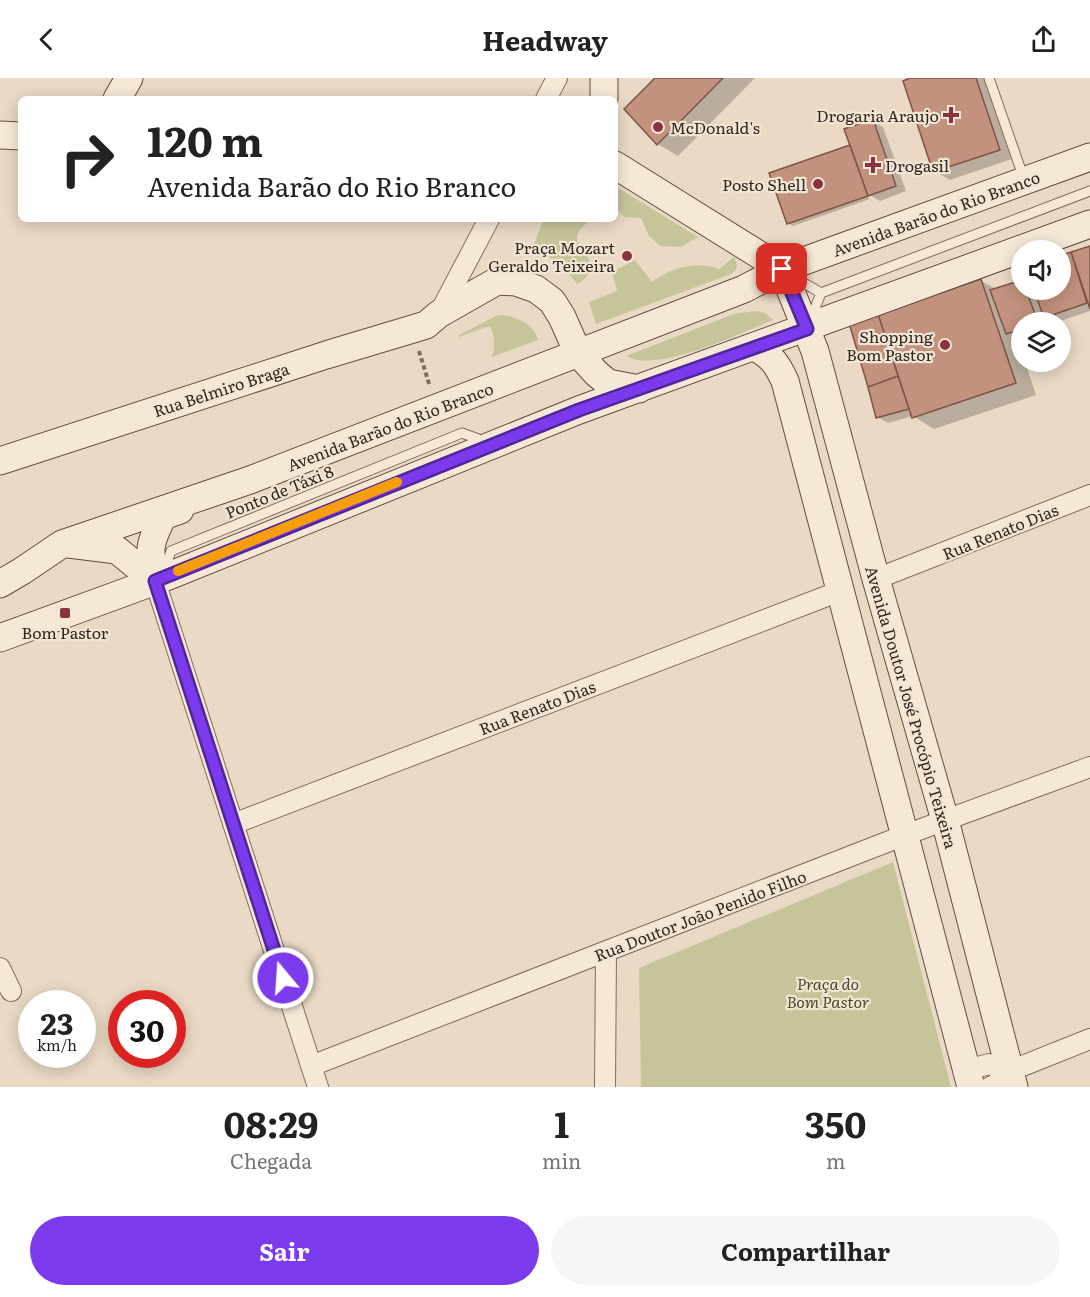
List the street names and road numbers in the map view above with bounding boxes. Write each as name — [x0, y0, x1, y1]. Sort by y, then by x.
street label: Avenida Barão do Rio Branco — [829, 164, 1043, 262]
street label: Rua Belmiro Braga — [150, 356, 292, 422]
street label: Avenida Barão do Rio Branco — [284, 376, 496, 476]
street label: Ponto de Táxi 8 — [221, 458, 337, 524]
street label: Rua Renato Dias — [938, 497, 1062, 565]
street label: Avenida Doutor José Procópio Teixeira — [860, 563, 964, 852]
street label: Rua Renato Dias — [475, 674, 599, 740]
street label: Rua Doutor João Penido Filho — [590, 863, 810, 967]

